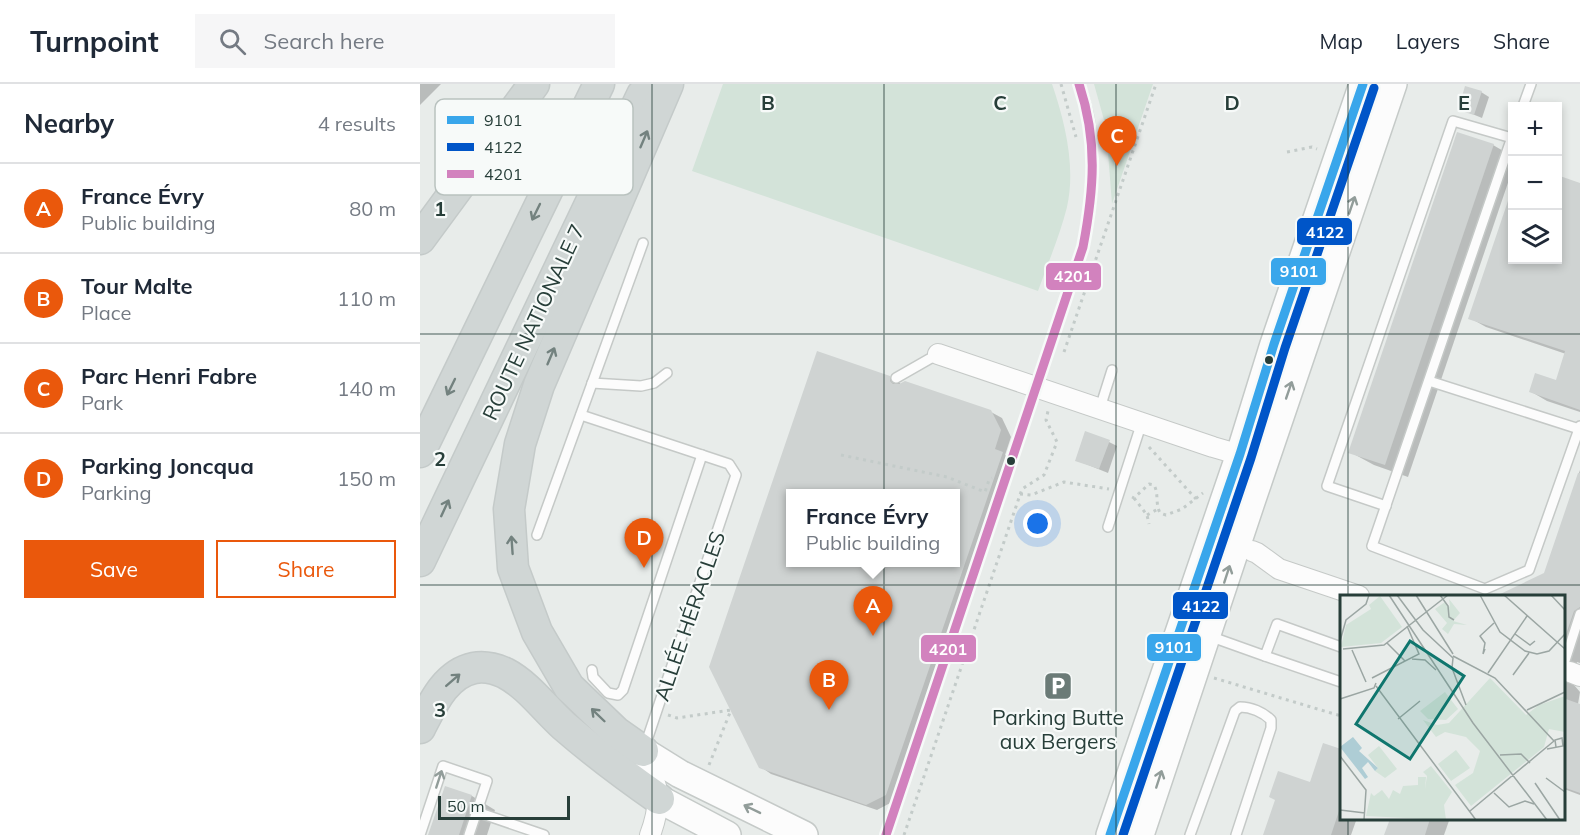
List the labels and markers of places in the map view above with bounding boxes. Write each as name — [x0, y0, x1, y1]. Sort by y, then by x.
pin: C — [1098, 116, 1136, 166]
unlabelled marker — [1263, 354, 1275, 366]
unlabelled marker — [1005, 455, 1017, 467]
pin: D — [624, 518, 664, 568]
pin: A — [854, 586, 892, 636]
pin: B — [810, 660, 848, 710]
parking icon: Parking Butte aux Bergers — [1042, 670, 1074, 702]
place label: Parking Butte aux Bergers — [992, 704, 1124, 754]

